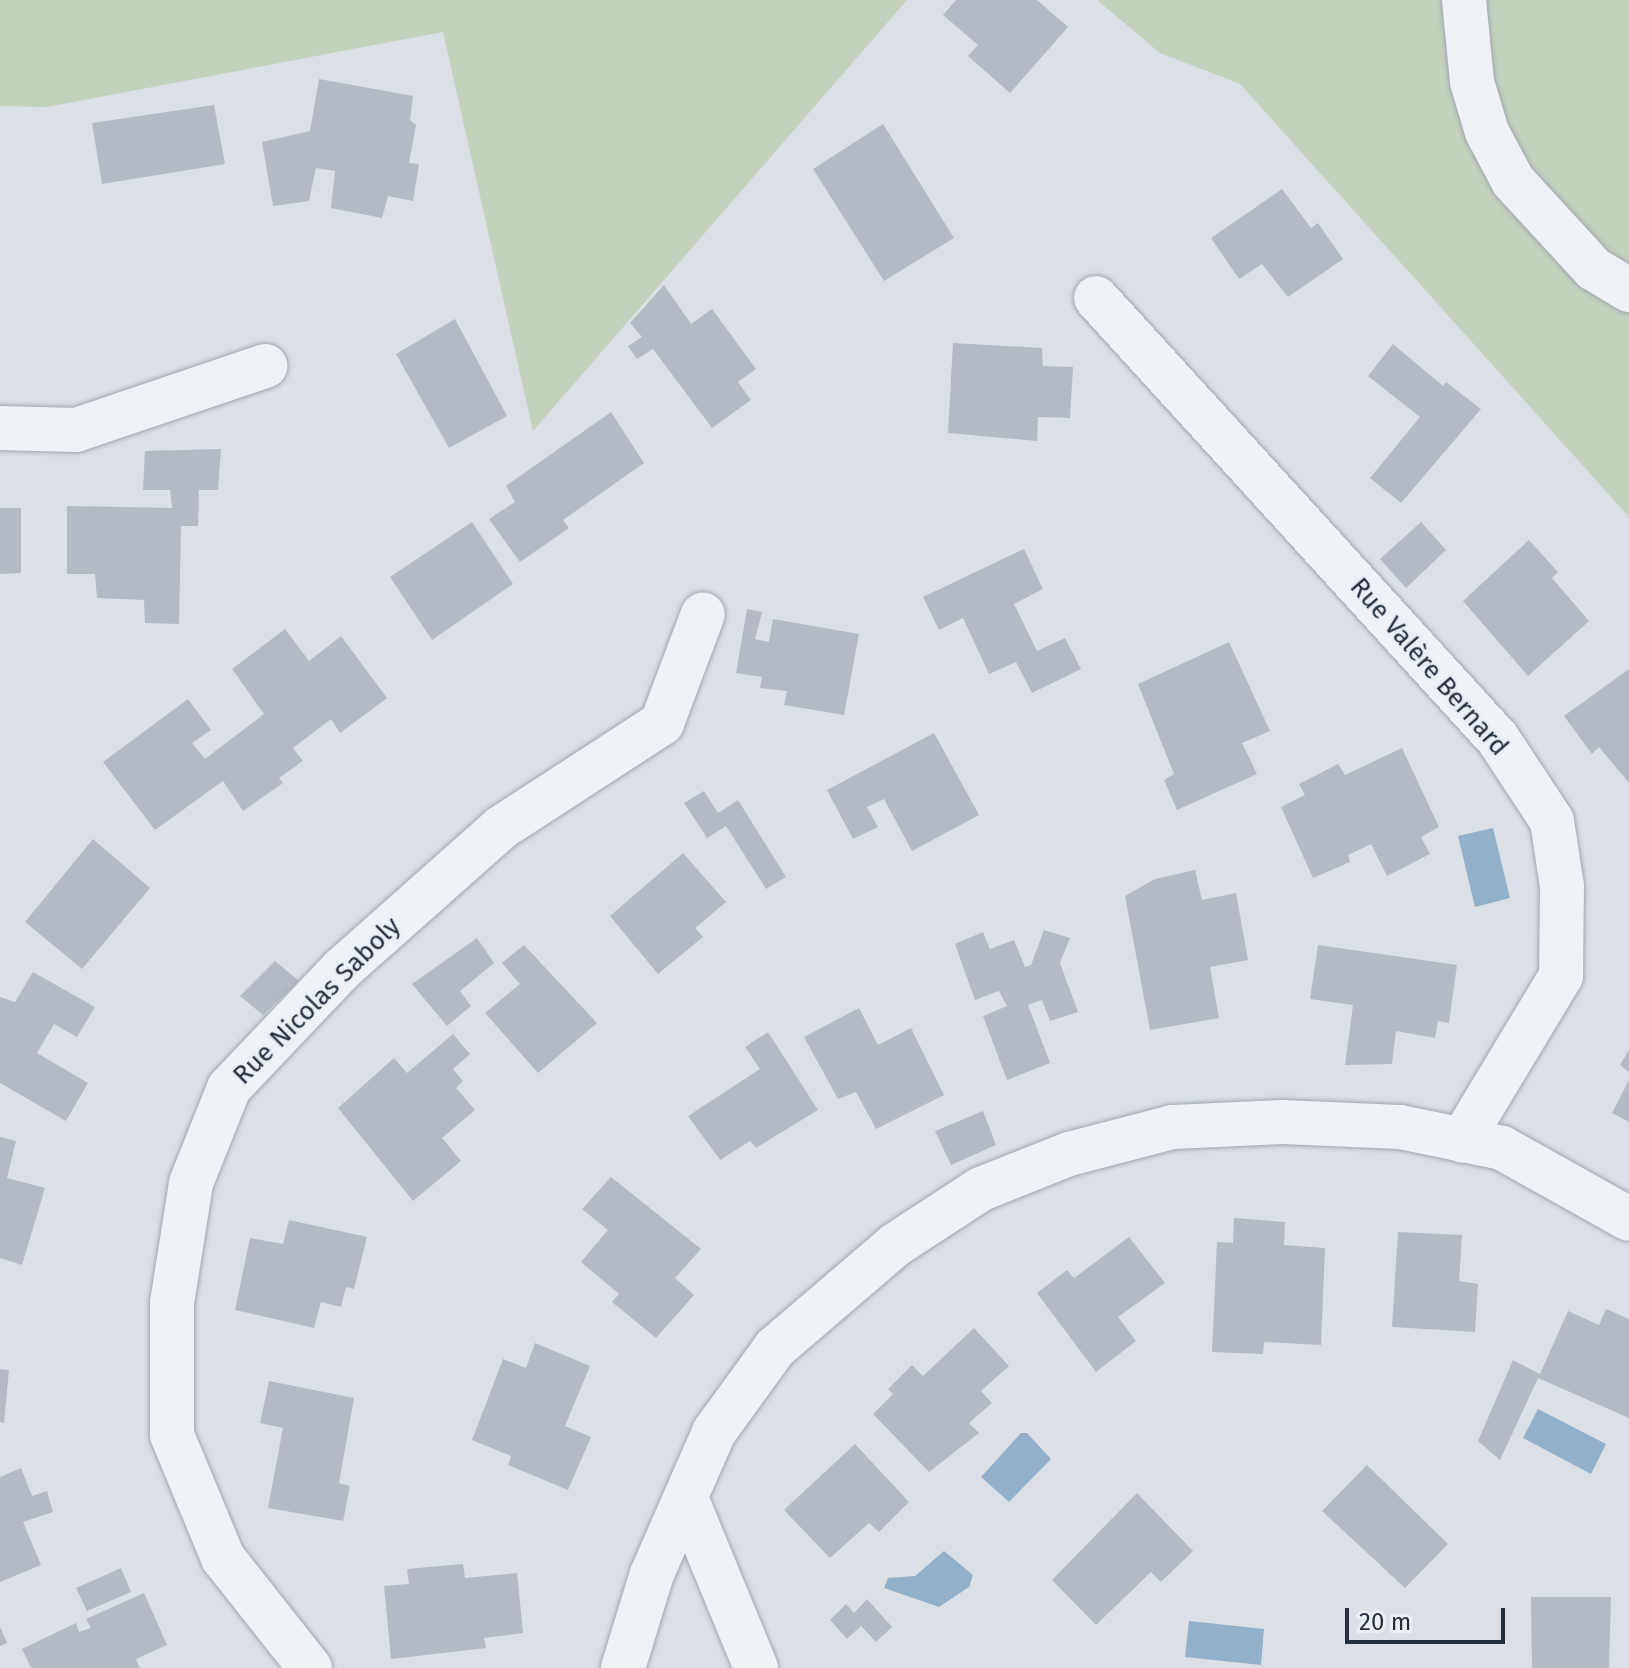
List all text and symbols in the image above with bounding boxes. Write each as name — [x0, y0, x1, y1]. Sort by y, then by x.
street label: Rue Valère Bernard — [1343, 572, 1515, 762]
street label: Rue Nicolas Saboly — [227, 911, 407, 1091]
scale bar — [1349, 1592, 1509, 1642]
text: 20 m — [1359, 1608, 1411, 1636]

